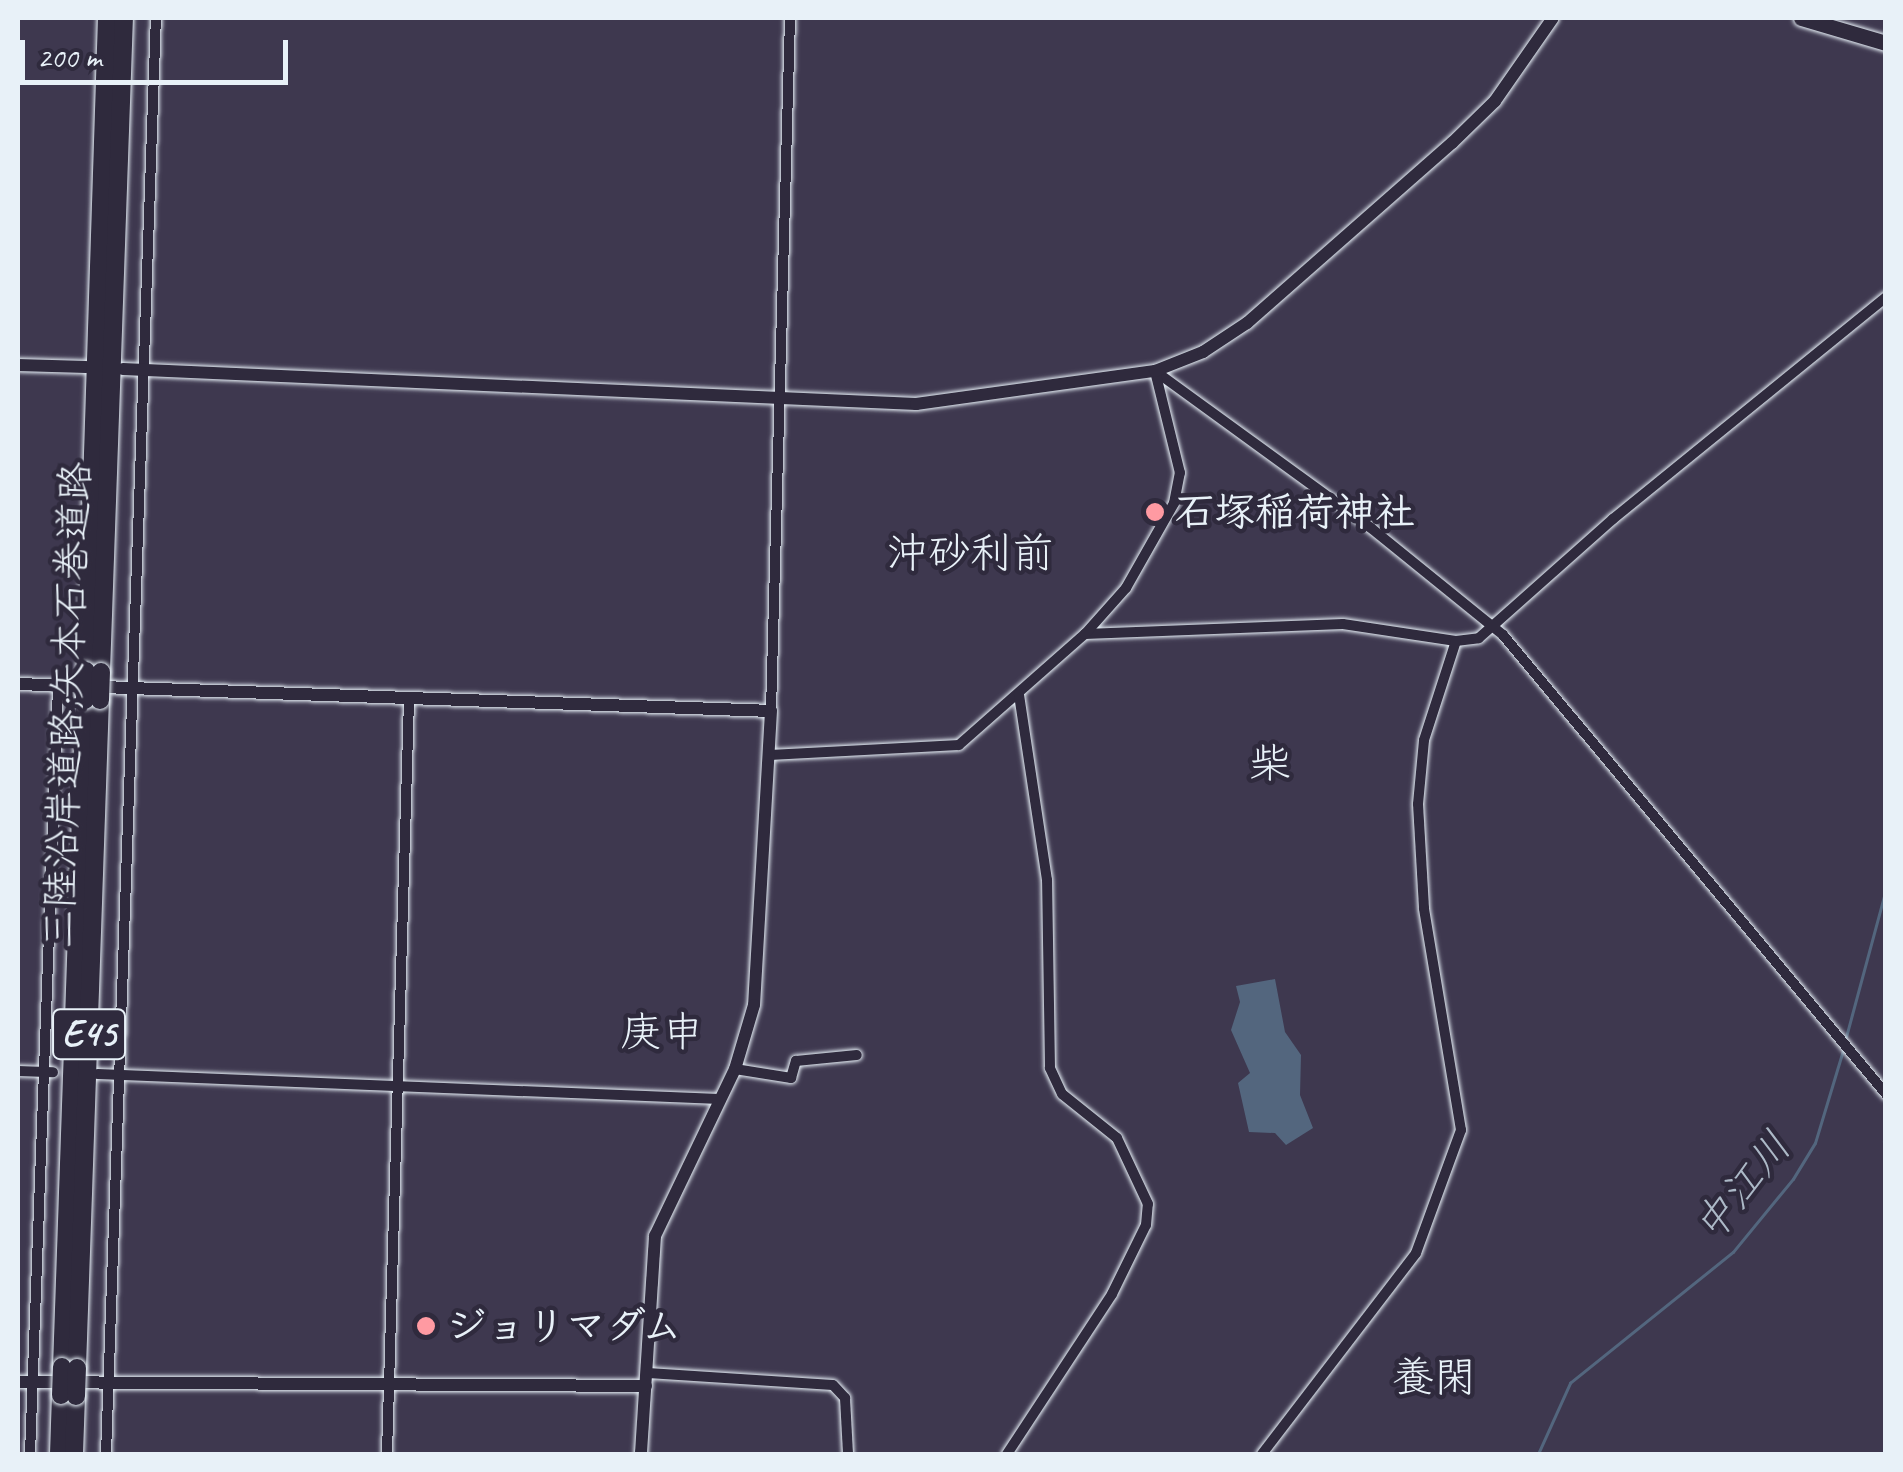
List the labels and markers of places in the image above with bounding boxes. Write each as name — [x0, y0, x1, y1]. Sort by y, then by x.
place label: 石塚稲荷神社 — [1175, 488, 1415, 536]
marker: 石塚稲荷神社 — [1144, 501, 1166, 523]
place label: ジョリマダム — [446, 1302, 686, 1350]
marker: ジョリマダム — [415, 1315, 437, 1337]

